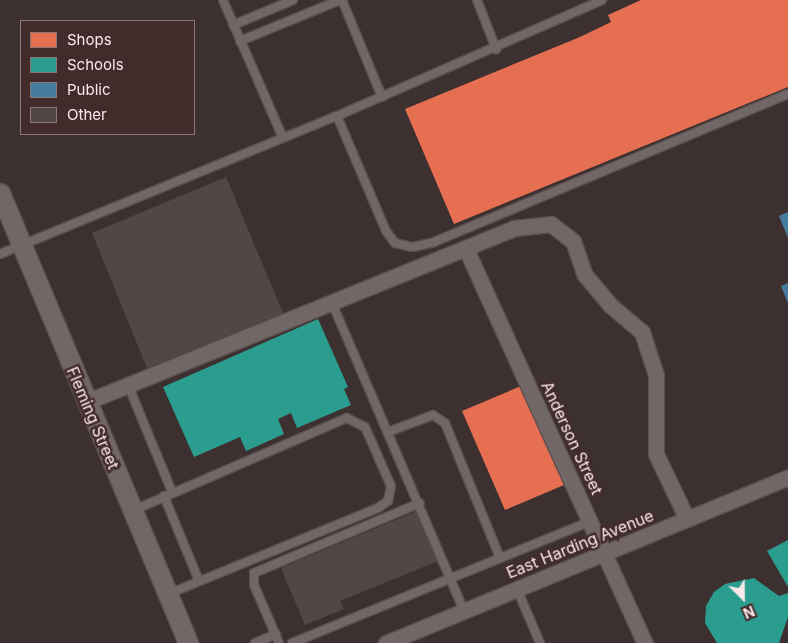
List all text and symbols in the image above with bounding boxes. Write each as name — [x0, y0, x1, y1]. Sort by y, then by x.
legend — [20, 20, 195, 135]
text: Shops — [67, 30, 112, 49]
text: Schools — [67, 55, 124, 74]
text: Public — [67, 80, 110, 99]
text: Other — [67, 105, 107, 124]
street label: Fleming Street — [63, 364, 123, 472]
street label: Anderson Street — [537, 378, 607, 498]
street label: East Harding Avenue — [504, 506, 656, 582]
north arrow — [718, 573, 768, 623]
text: N — [741, 602, 757, 622]

